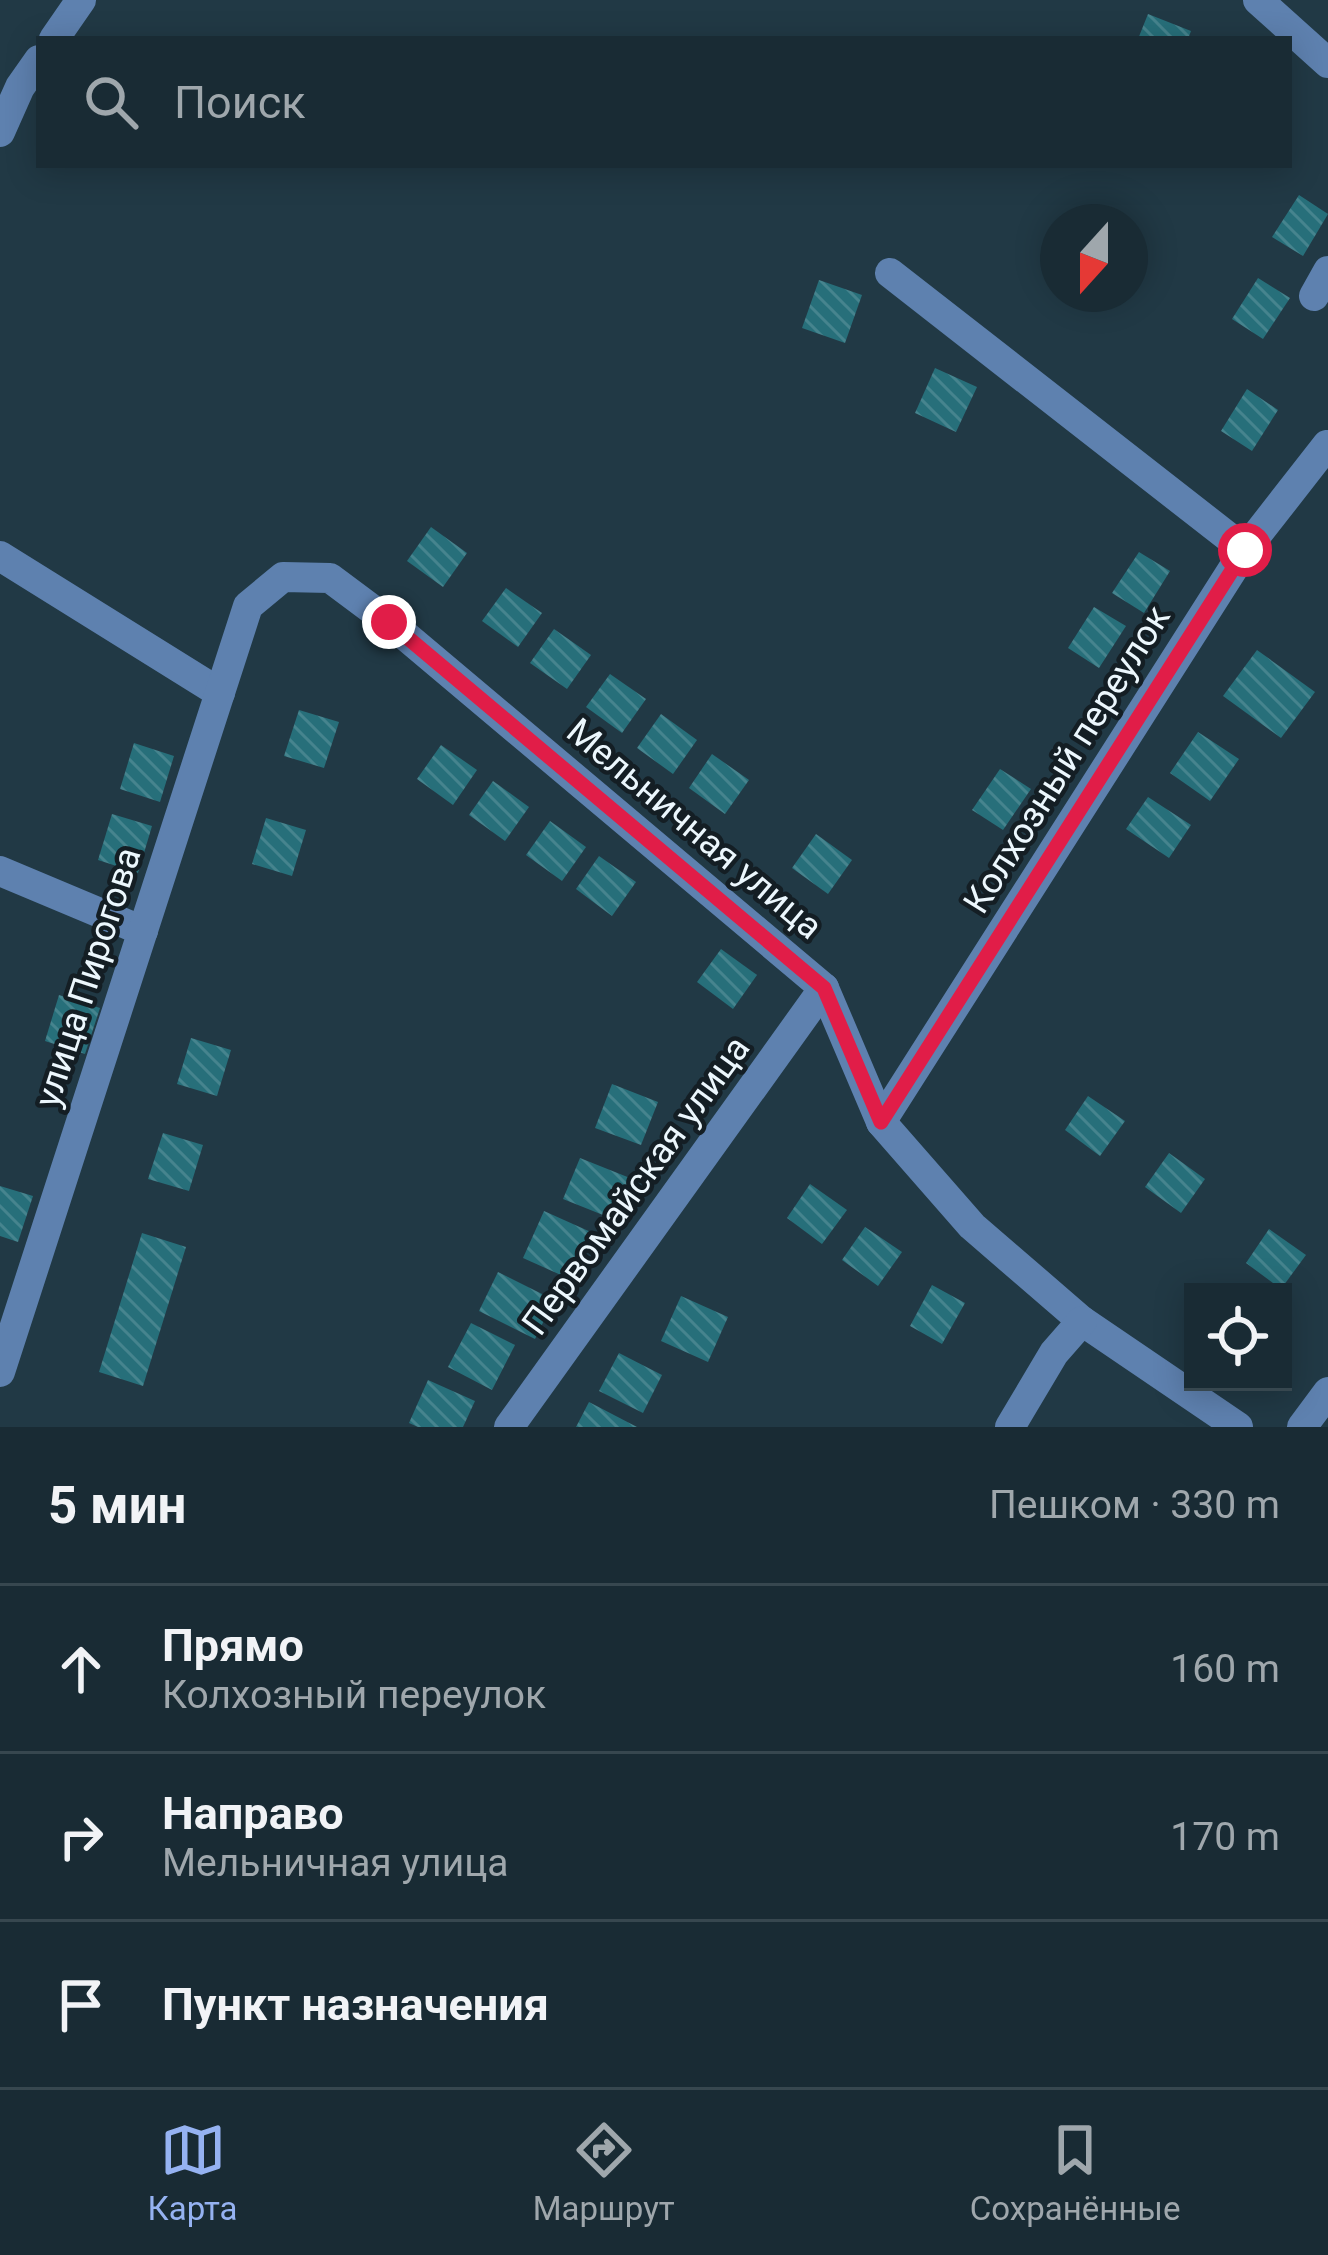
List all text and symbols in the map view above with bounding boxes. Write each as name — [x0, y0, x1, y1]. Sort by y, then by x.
search box — [36, 36, 1292, 168]
icon: search — [78, 69, 144, 135]
text: Поиск — [174, 76, 306, 129]
north arrow — [1040, 204, 1148, 312]
route start — [1218, 523, 1272, 577]
route end — [362, 595, 416, 649]
street label: Колхозный переулок — [955, 598, 1179, 921]
street label: Мельничная улица — [558, 710, 830, 948]
street label: улица Пирогова — [26, 842, 150, 1112]
street label: Первомайская улица — [513, 1028, 758, 1343]
map controls — [1184, 1283, 1292, 1391]
button: locate — [1184, 1283, 1292, 1391]
text: 5 мин — [48, 1476, 186, 1535]
text: Пешком · 330 m — [989, 1482, 1280, 1528]
text: Прямо — [162, 1619, 304, 1672]
icon: ahead — [48, 1636, 114, 1702]
text: 160 m — [1170, 1646, 1280, 1692]
text: Колхозный переулок — [162, 1672, 546, 1718]
text: Направо — [162, 1787, 344, 1840]
icon: right — [48, 1804, 114, 1870]
text: 170 m — [1170, 1814, 1280, 1860]
text: Мельничная улица — [162, 1840, 509, 1886]
icon: arrive — [48, 1972, 114, 2038]
text: Пункт назначения — [162, 1978, 549, 2031]
tab: Карта — [148, 2117, 238, 2228]
tab: Маршрут — [533, 2117, 675, 2228]
tab: Сохранённые — [970, 2117, 1180, 2228]

